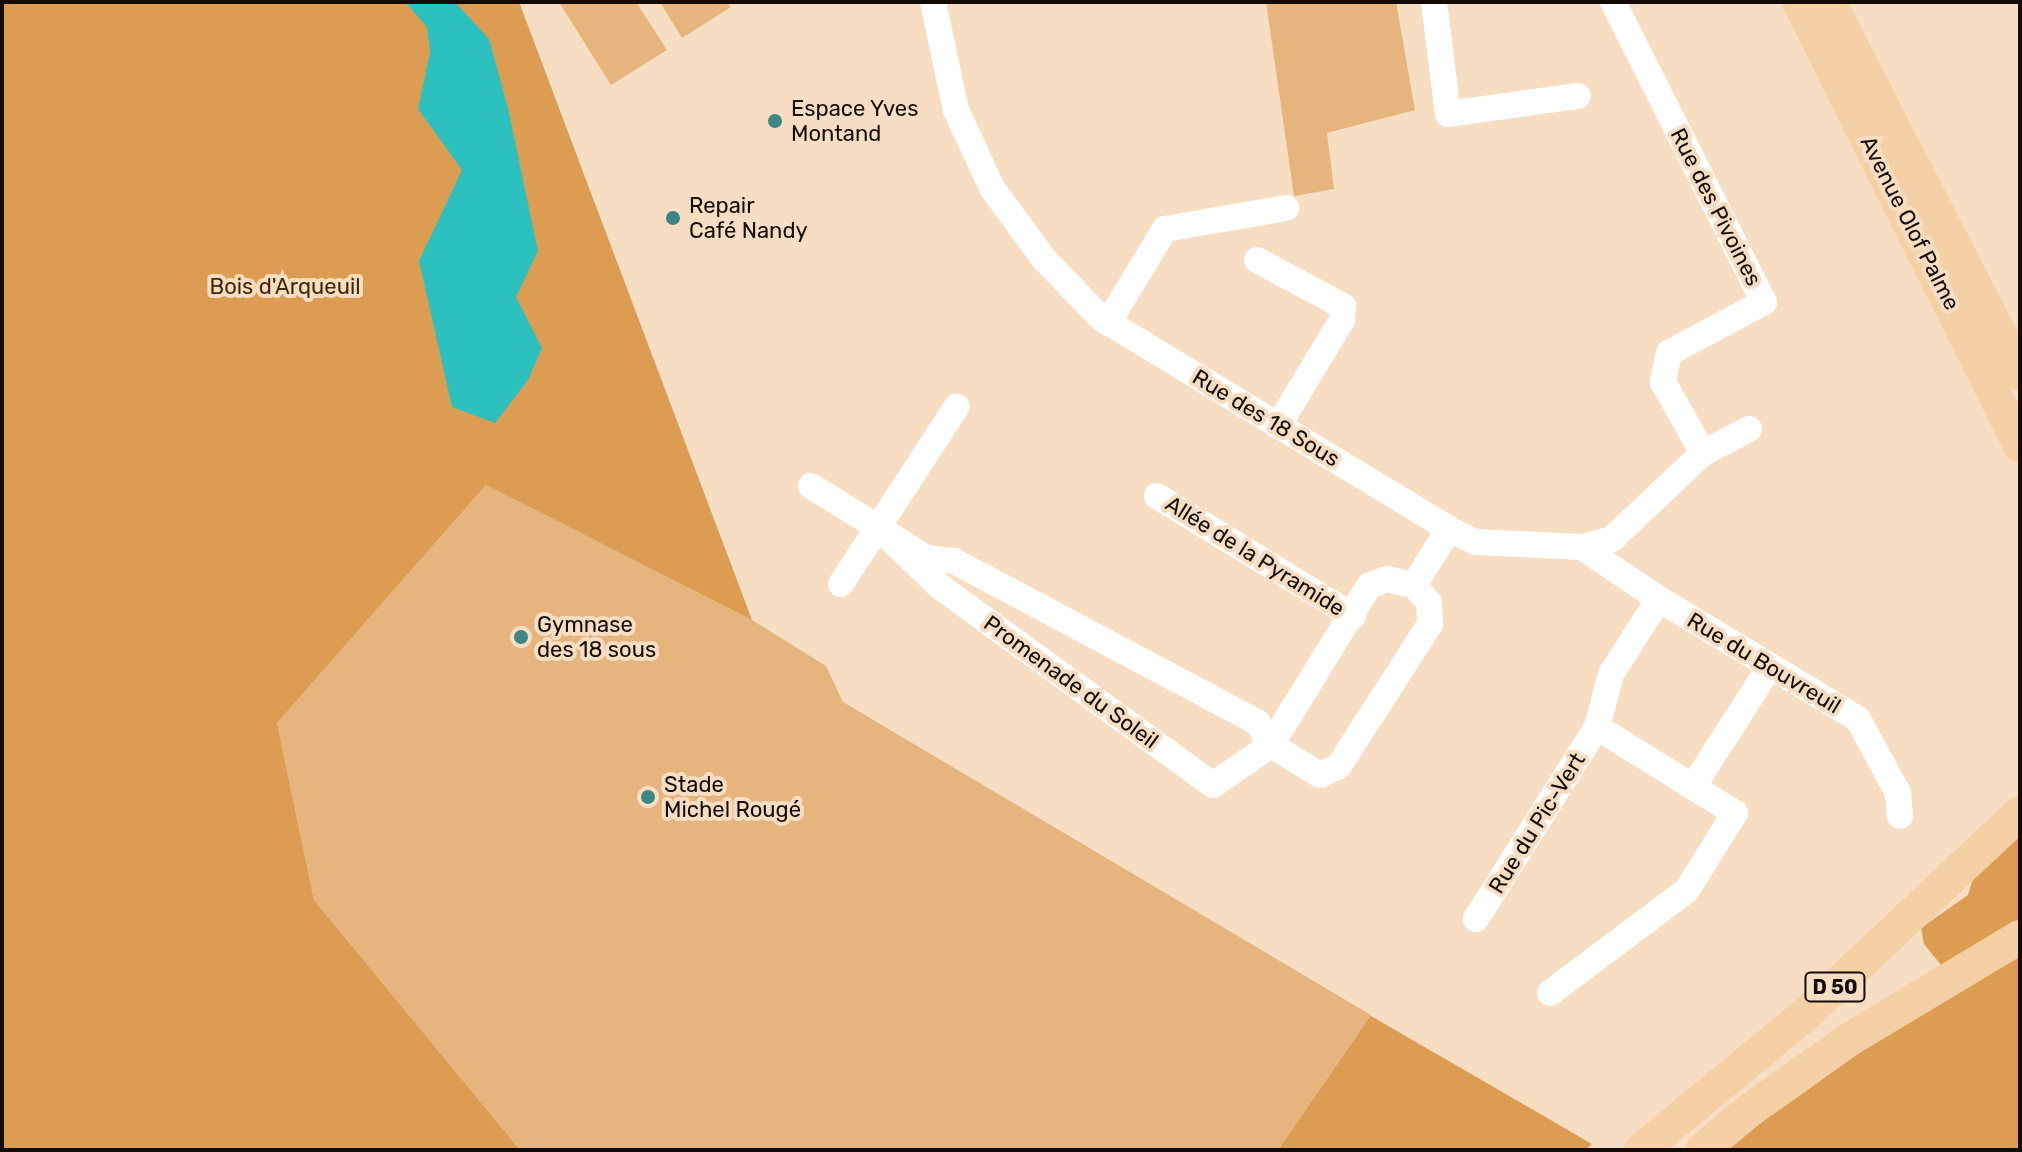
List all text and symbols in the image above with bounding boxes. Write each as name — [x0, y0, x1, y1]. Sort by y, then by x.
place label: Espace Yves Montand — [791, 95, 919, 146]
marker: Espace Yves Montand — [766, 112, 784, 130]
street label: Rue des Pivoines — [1665, 124, 1767, 290]
street label: Avenue Olof Palme — [1855, 131, 1965, 315]
place label: Repair Café Nandy — [689, 192, 808, 244]
marker: Repair Café Nandy — [664, 209, 682, 227]
park label: Bois d'Arqueuil — [209, 274, 361, 300]
street label: Rue des 18 Sous — [1188, 364, 1344, 472]
street label: Allée de la Pyramide — [1161, 490, 1349, 622]
street label: Rue du Bouvreuil — [1683, 607, 1845, 719]
street label: Promenade du Soleil — [979, 610, 1163, 754]
place label: Gymnase des 18 sous — [537, 611, 656, 662]
marker: Gymnase des 18 sous — [512, 628, 530, 646]
street label: Rue du Pic-Vert — [1483, 748, 1591, 898]
place label: Stade Michel Rougé — [664, 771, 801, 822]
marker: Stade Michel Rougé — [639, 788, 657, 806]
road number: D 50 — [1803, 971, 1867, 1003]

